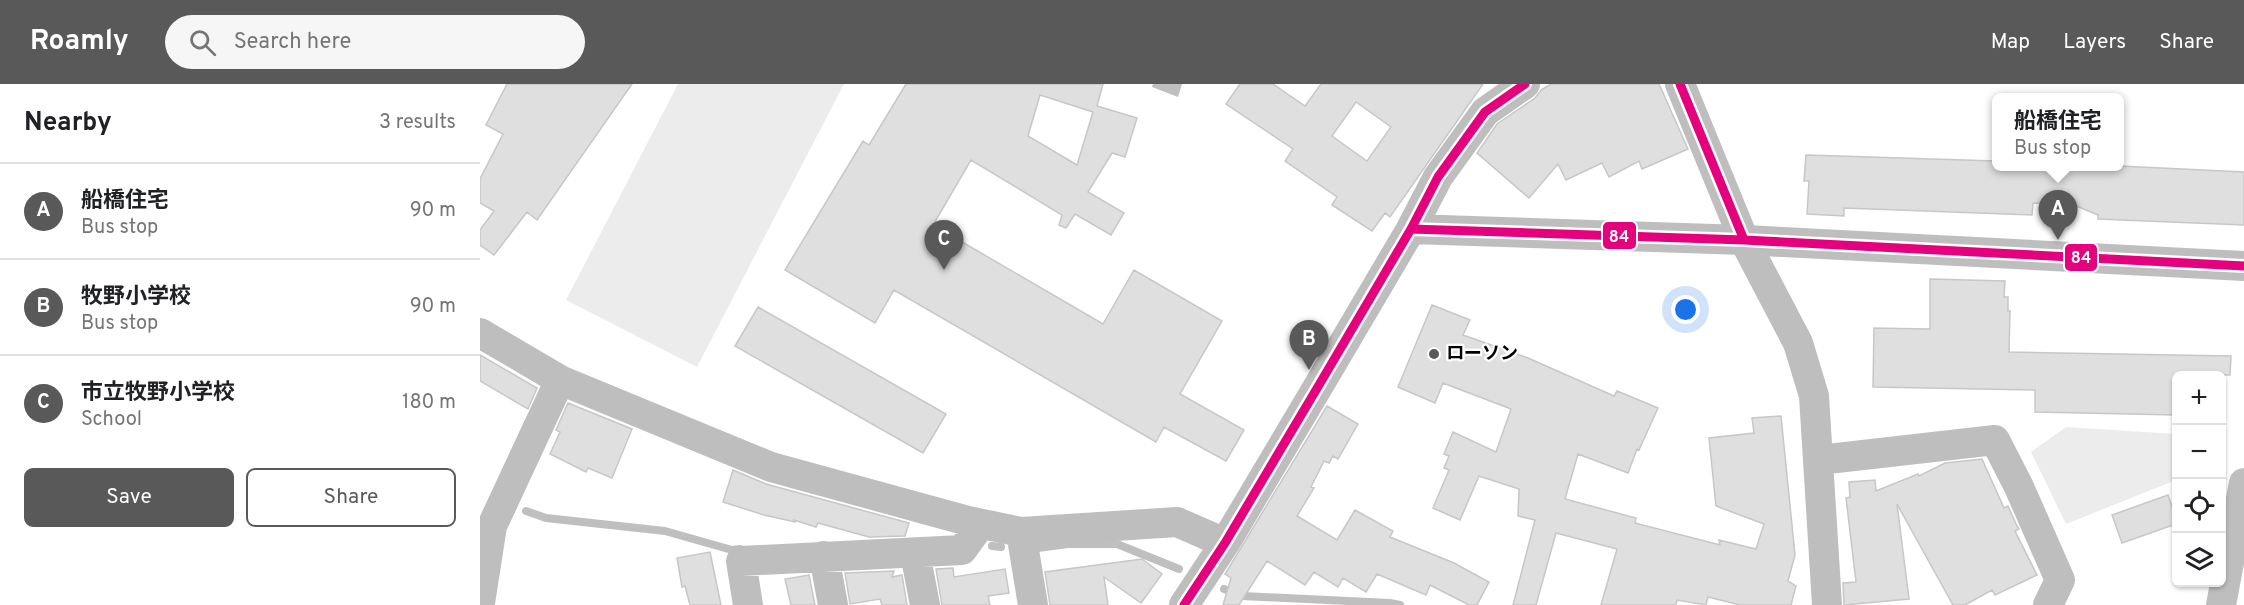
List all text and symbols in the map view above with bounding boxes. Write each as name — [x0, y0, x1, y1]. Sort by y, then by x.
search box — [165, 15, 585, 69]
text: Roamly — [30, 24, 129, 60]
icon: search — [186, 26, 219, 59]
text: Search here — [234, 29, 351, 56]
text: Map — [1991, 29, 2030, 56]
text: Layers — [2063, 29, 2126, 56]
text: Share — [2159, 29, 2214, 56]
popup — [1992, 93, 2124, 171]
text: Nearby — [24, 107, 112, 140]
text: 船橋住宅 — [2014, 109, 2102, 136]
text: 3 results — [379, 110, 456, 136]
text: Bus stop — [2014, 136, 2091, 162]
text: 船橋住宅 — [81, 188, 169, 215]
pin: A — [2038, 190, 2078, 240]
text: A — [36, 198, 51, 224]
text: 90 m — [410, 198, 456, 224]
text: Bus stop — [81, 215, 158, 241]
pin: C — [924, 220, 964, 270]
line badge: 84 — [1602, 221, 1637, 250]
text: 84 — [1609, 228, 1629, 248]
line badge: 84 — [2064, 243, 2098, 272]
text: 84 — [2071, 249, 2091, 269]
text: 牧野小学校 — [81, 284, 191, 311]
text: B — [37, 294, 50, 320]
text: 90 m — [410, 294, 456, 320]
your location — [1671, 295, 1700, 324]
text: Bus stop — [81, 311, 158, 337]
pin: B — [1290, 320, 1328, 370]
place label: ローソン — [1446, 343, 1518, 366]
marker: ローソン — [1427, 347, 1441, 361]
map controls — [2172, 371, 2226, 587]
button: + — [2172, 371, 2226, 425]
text: 市立牧野小学校 — [81, 380, 235, 407]
text: C — [37, 390, 50, 416]
text: 180 m — [402, 390, 456, 416]
text: School — [81, 407, 142, 433]
button: − — [2172, 425, 2226, 479]
button: Save — [24, 468, 234, 527]
button: Share — [246, 468, 456, 527]
button: locate — [2172, 479, 2226, 533]
button: layers — [2172, 533, 2226, 587]

